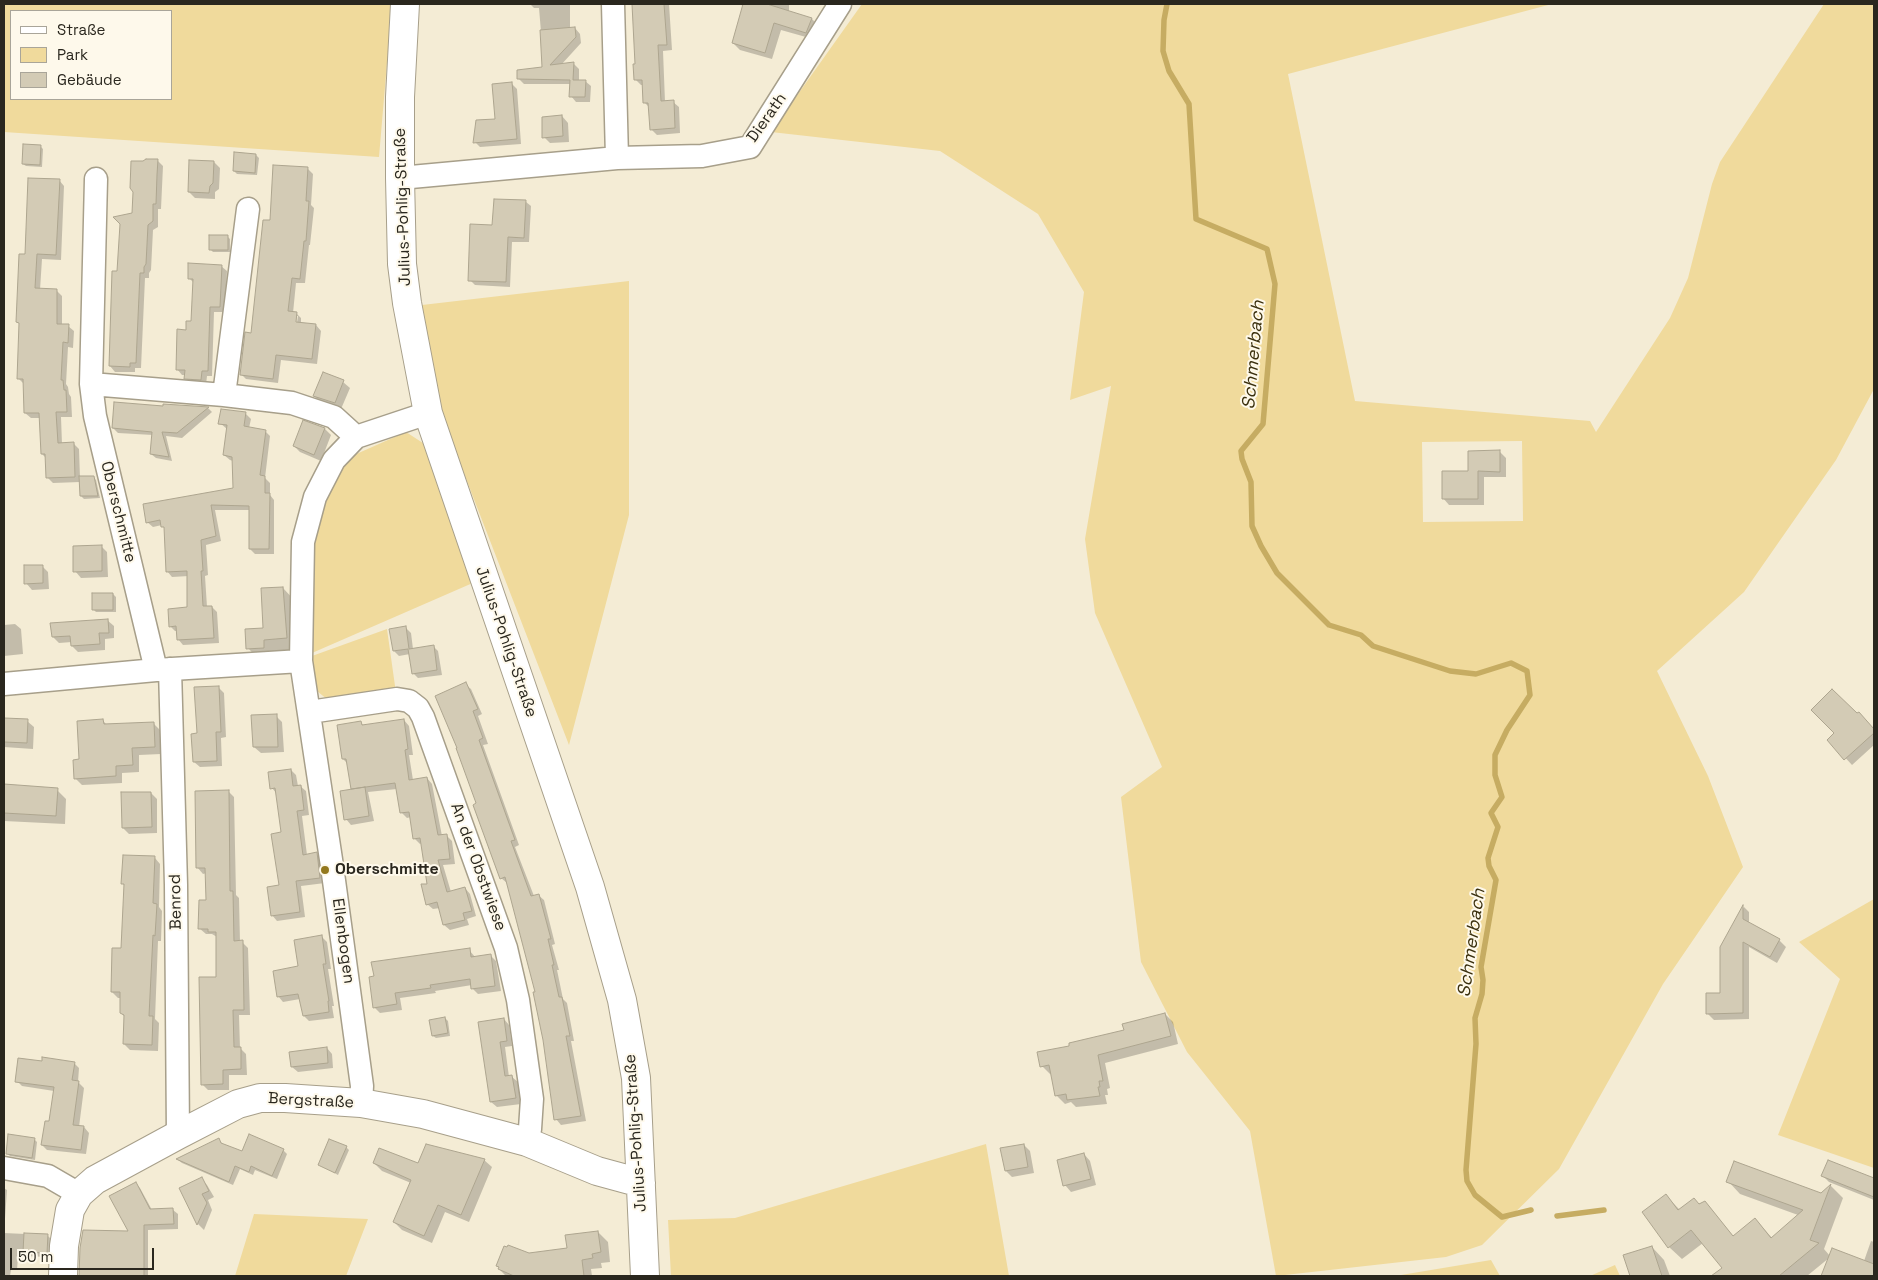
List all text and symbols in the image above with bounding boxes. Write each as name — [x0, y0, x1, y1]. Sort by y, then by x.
legend — [10, 10, 172, 100]
text: Straße — [57, 20, 105, 39]
text: Park — [57, 45, 88, 64]
text: Gebäude — [57, 70, 122, 89]
street label: Dierath — [743, 90, 791, 146]
street label: Julius-Pohlig-Straße — [391, 128, 415, 286]
water label: Schmerbach — [1238, 300, 1270, 410]
street label: Oberschmitte — [96, 459, 140, 565]
street label: Julius-Pohlig-Straße — [471, 564, 541, 720]
street label: An der Obstwiese — [446, 800, 510, 934]
place label: Oberschmitte — [335, 860, 439, 880]
marker: Oberschmitte — [319, 864, 331, 876]
street label: Benrod — [166, 874, 186, 930]
water label: Schmerbach — [1454, 887, 1490, 999]
street label: Ellenbogen — [328, 897, 358, 985]
street label: Julius-Pohlig-Straße — [621, 1053, 651, 1213]
street label: Bergstraße — [267, 1089, 355, 1113]
scale bar — [12, 1238, 156, 1270]
text: 50 m — [18, 1247, 53, 1266]

